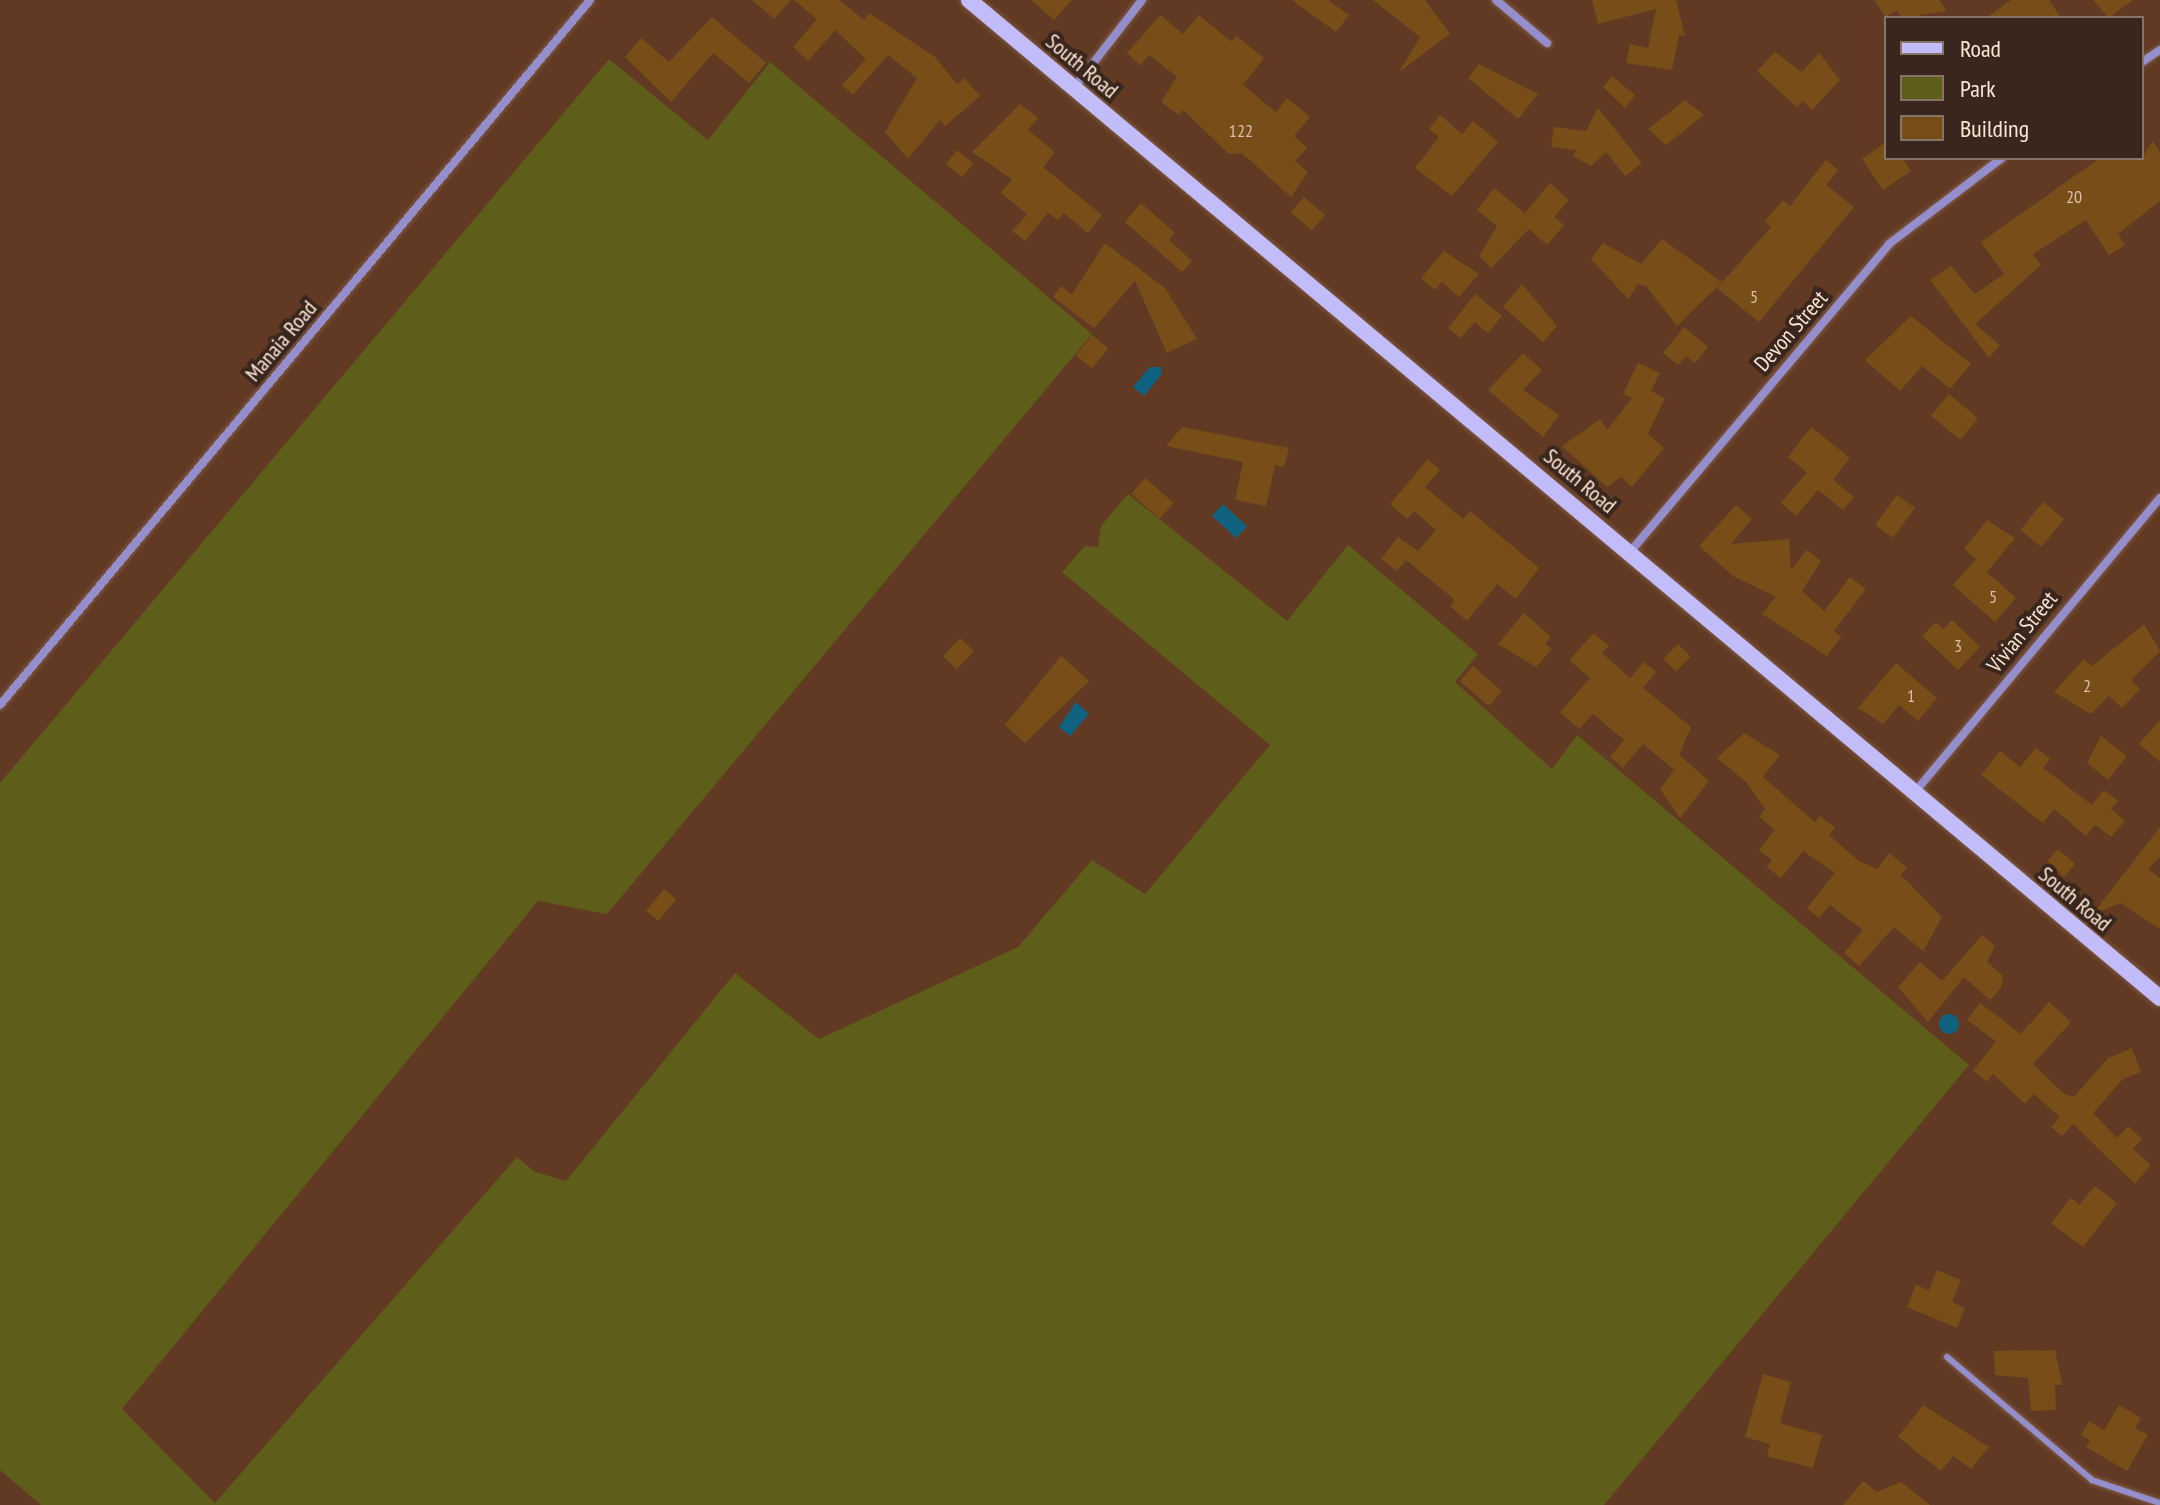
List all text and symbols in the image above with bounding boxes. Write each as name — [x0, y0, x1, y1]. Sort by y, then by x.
legend — [1884, 16, 2144, 160]
street label: South Road — [1040, 28, 1124, 104]
text: Road — [1960, 33, 2001, 64]
text: Park — [1960, 73, 1996, 104]
text: Building — [1960, 113, 2029, 144]
house number: 122 — [1229, 120, 1253, 142]
house number: 20 — [2066, 186, 2082, 208]
street label: Devon Street — [1749, 285, 1833, 377]
house number: 5 — [1750, 286, 1758, 308]
street label: Manaia Road — [240, 295, 322, 387]
street label: South Road — [1538, 443, 1622, 519]
street label: Vivian Street — [1981, 586, 2063, 678]
house number: 5 — [1989, 586, 1997, 608]
house number: 3 — [1954, 635, 1962, 657]
house number: 2 — [2083, 675, 2091, 697]
house number: 1 — [1907, 685, 1915, 707]
street label: South Road — [2033, 861, 2117, 937]

